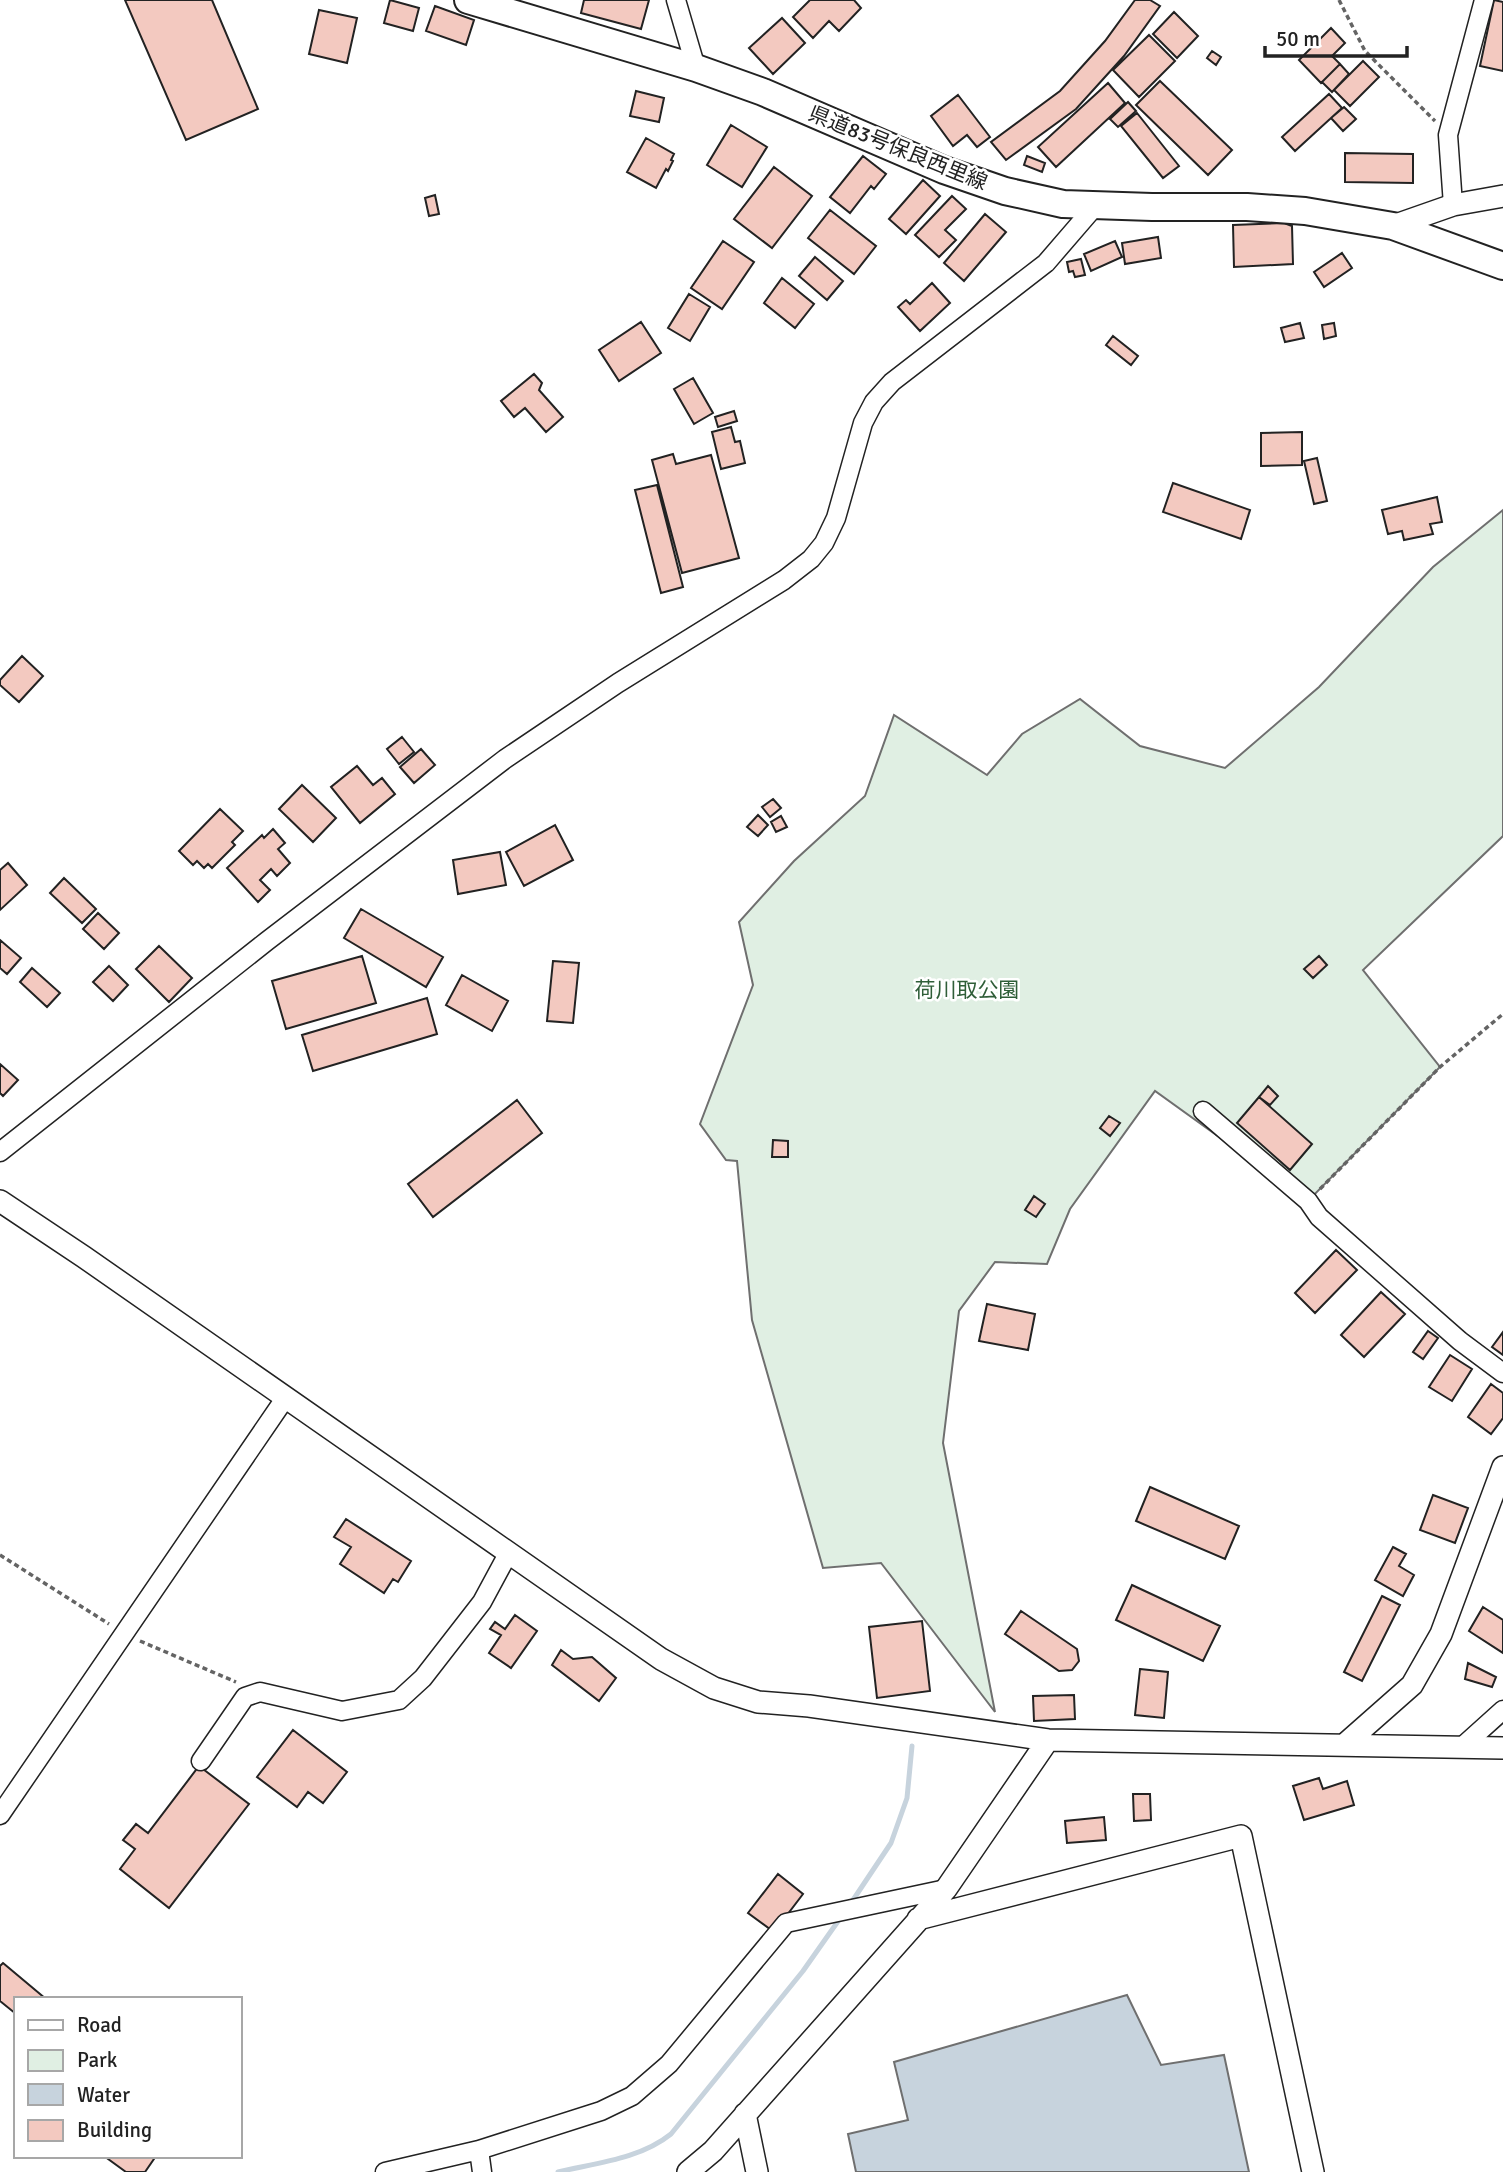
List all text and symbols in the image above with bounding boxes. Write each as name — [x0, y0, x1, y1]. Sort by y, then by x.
scale bar — [1265, 14, 1407, 58]
text: 50 m — [1276, 26, 1320, 52]
street label: 県道83号保良西里線 — [805, 100, 991, 196]
park label: 荷川取公園 — [915, 977, 1020, 1003]
legend — [14, 1997, 242, 2158]
text: Road — [77, 2012, 122, 2038]
text: Park — [77, 2047, 118, 2073]
text: Water — [77, 2082, 130, 2108]
text: Building — [77, 2117, 152, 2143]

